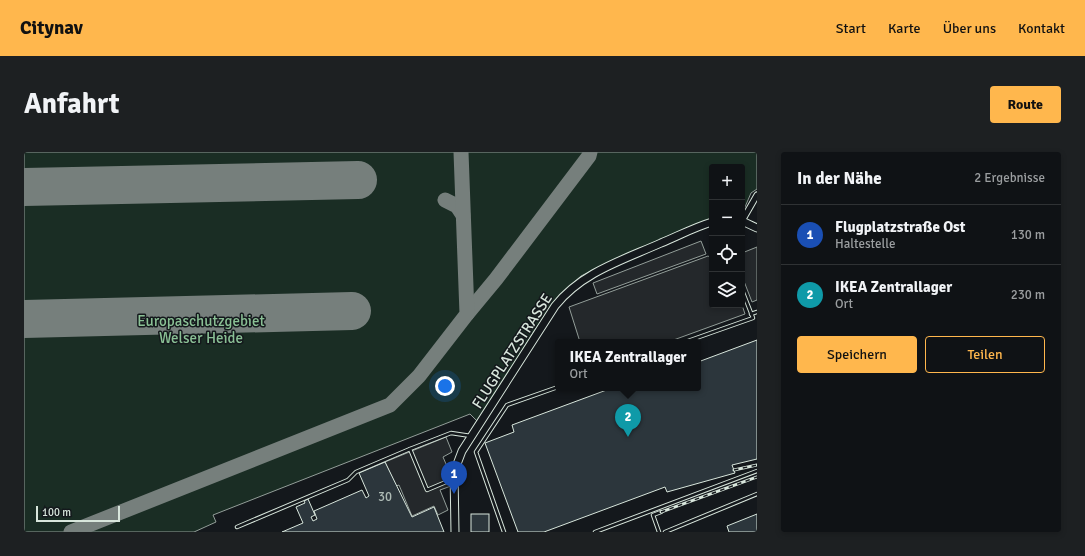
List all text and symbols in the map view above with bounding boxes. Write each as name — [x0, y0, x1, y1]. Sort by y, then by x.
text: Citynav — [20, 16, 83, 40]
text: Start — [836, 20, 866, 37]
text: Karte — [888, 20, 921, 37]
text: Über uns — [943, 20, 996, 37]
text: Kontakt — [1018, 20, 1065, 37]
button: Route — [990, 86, 1061, 123]
text: Anfahrt — [24, 87, 120, 121]
map controls — [709, 164, 745, 308]
button: + — [709, 164, 745, 200]
text: In der Nähe — [797, 168, 882, 189]
text: 2 Ergebnisse — [974, 170, 1045, 186]
button: − — [709, 200, 745, 236]
text: Flugplatzstraße Ost — [835, 218, 965, 236]
text: 1 — [806, 227, 814, 243]
text: 130 m — [1011, 227, 1045, 243]
button: locate — [709, 236, 745, 272]
text: Haltestelle — [835, 236, 895, 252]
button: layers — [709, 272, 745, 308]
text: IKEA Zentrallager — [835, 278, 952, 296]
text: 2 — [806, 287, 814, 303]
text: 230 m — [1011, 287, 1045, 303]
street label: FLUGPLATZSTRASSE — [468, 290, 556, 412]
text: Ort — [835, 296, 853, 312]
park label: Europaschutzgebiet Welser Heide — [137, 312, 265, 347]
button: Speichern — [797, 336, 917, 373]
button: Teilen — [925, 336, 1045, 373]
popup — [555, 339, 701, 391]
text: IKEA Zentrallager — [569, 348, 687, 366]
text: Ort — [569, 366, 588, 382]
your location — [435, 376, 455, 396]
pin: 2 — [615, 404, 641, 437]
pin: 1 — [441, 461, 467, 494]
house number: 30 — [378, 489, 392, 505]
scale bar — [36, 504, 120, 523]
text: 100 m — [42, 506, 71, 519]

